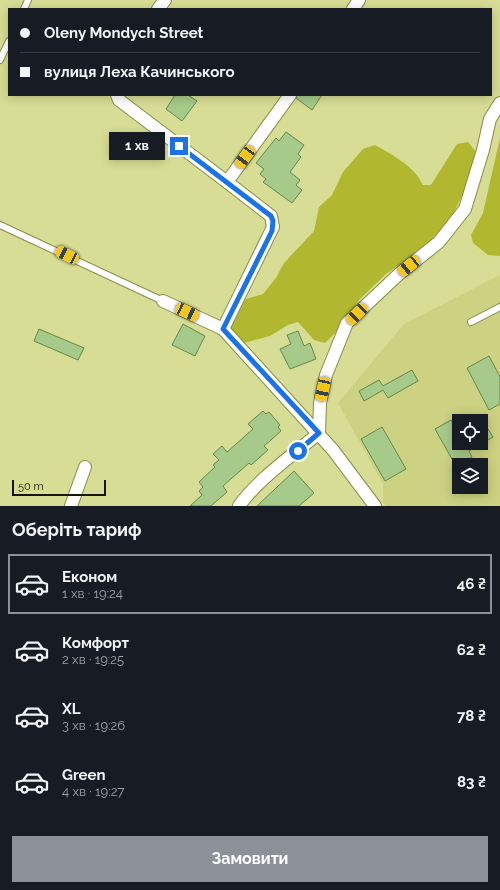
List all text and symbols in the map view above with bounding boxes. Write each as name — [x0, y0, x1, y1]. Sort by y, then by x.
text: Oleny Mondych Street — [44, 24, 203, 42]
text: вулиця Леха Качинського — [44, 63, 235, 81]
callout: 1 хв — [109, 132, 165, 160]
route end — [170, 137, 188, 155]
text: 1 хв — [125, 138, 149, 153]
car — [233, 144, 257, 170]
car — [54, 244, 80, 266]
car — [396, 254, 422, 278]
car — [174, 301, 200, 323]
car — [344, 301, 370, 327]
car — [315, 376, 331, 402]
map controls — [452, 414, 488, 494]
button: locate — [452, 414, 488, 450]
route start — [289, 442, 307, 460]
button: layers — [452, 458, 488, 494]
scale bar — [12, 478, 106, 497]
text: 50 m — [18, 480, 44, 493]
text: Оберіть тариф — [12, 519, 142, 540]
icon: car — [14, 566, 50, 602]
text: Економ — [62, 568, 117, 586]
text: 46 ₴ — [457, 575, 486, 593]
text: 1 хв · 19:24 — [62, 586, 123, 601]
icon: car — [14, 632, 50, 668]
text: Комфорт — [62, 634, 129, 652]
text: 62 ₴ — [457, 641, 486, 659]
text: 2 хв · 19:25 — [62, 652, 124, 667]
icon: car — [14, 698, 50, 734]
text: XL — [62, 700, 80, 718]
text: 78 ₴ — [457, 707, 486, 725]
text: 3 хв · 19:26 — [62, 718, 125, 733]
icon: car — [14, 764, 50, 800]
text: Green — [62, 766, 106, 784]
text: 83 ₴ — [457, 773, 486, 791]
text: 4 хв · 19:27 — [62, 784, 124, 799]
button: Замовити — [12, 836, 488, 882]

